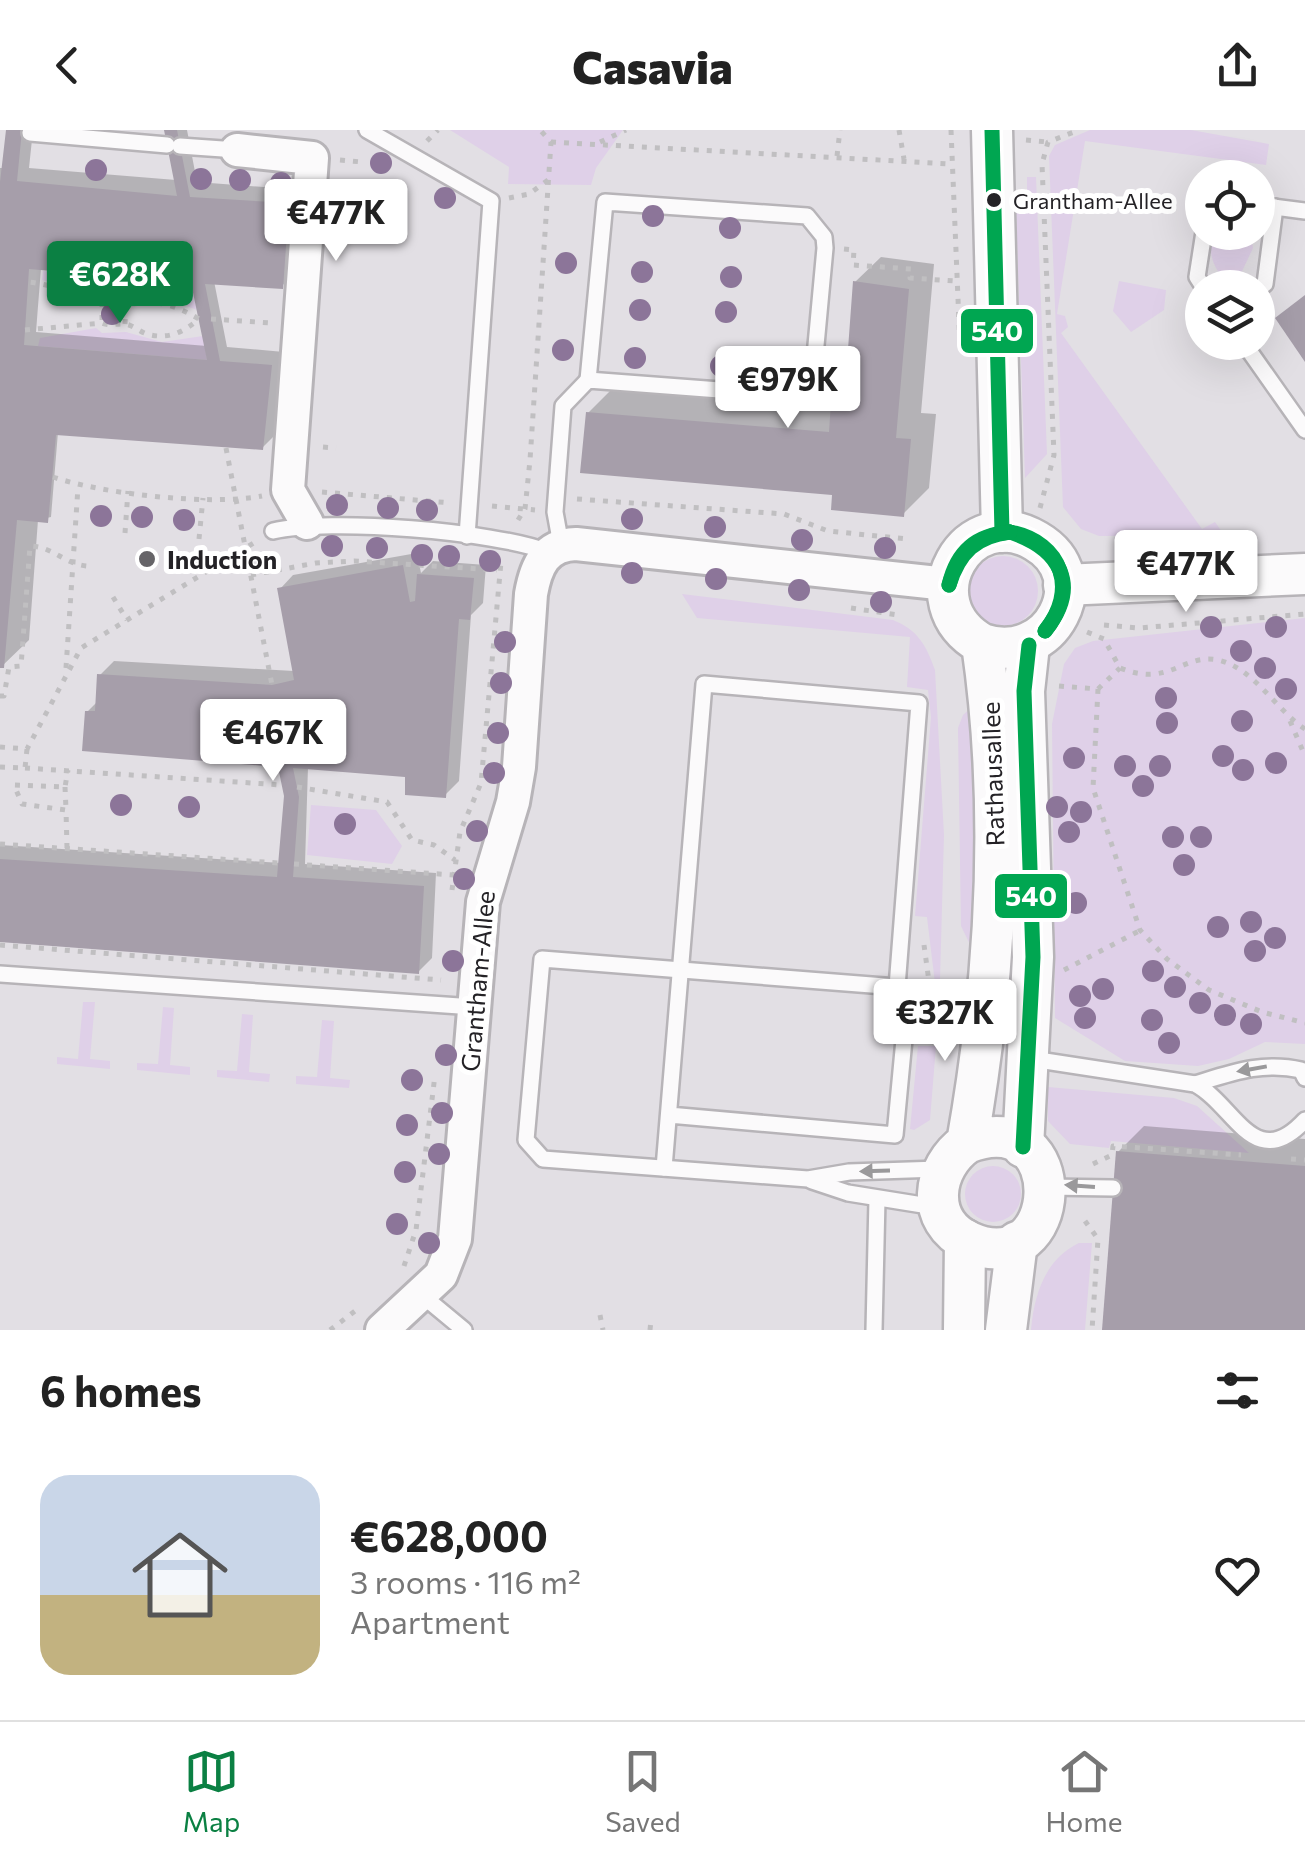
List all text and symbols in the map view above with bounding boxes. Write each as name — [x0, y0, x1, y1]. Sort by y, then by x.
icon: back — [40, 38, 95, 93]
text: Casavia — [572, 38, 733, 93]
icon: share — [1210, 38, 1265, 93]
map controls — [1185, 160, 1275, 360]
button: locate — [1185, 160, 1275, 250]
pin: €477K — [266, 179, 406, 264]
place label: Grantham-Allee — [1013, 187, 1173, 214]
marker: Grantham-Allee — [984, 190, 1004, 210]
text: €477K — [286, 191, 386, 231]
pin: €628K — [50, 241, 190, 326]
text: €628K — [69, 253, 171, 293]
button: layers — [1185, 270, 1275, 360]
line badge: 540 — [959, 307, 1035, 355]
text: 540 — [971, 313, 1023, 347]
pin: €979K — [718, 346, 858, 431]
text: €979K — [737, 358, 839, 398]
pin: €477K — [1116, 530, 1256, 615]
text: €477K — [1136, 542, 1236, 582]
place label: Induction — [167, 544, 277, 574]
marker: Induction — [136, 548, 158, 570]
pin: €467K — [203, 699, 343, 784]
street label: Rathausallee — [974, 701, 1010, 847]
text: €467K — [222, 711, 324, 751]
line badge: 540 — [993, 872, 1069, 920]
text: 540 — [1005, 878, 1057, 912]
street label: Grantham-Allee — [454, 889, 500, 1073]
pin: €327K — [875, 979, 1015, 1064]
text: €327K — [896, 991, 994, 1031]
one-way arrow — [1236, 1062, 1267, 1077]
one-way arrow — [858, 1164, 890, 1180]
one-way arrow — [1064, 1178, 1095, 1194]
icon: filters — [1210, 1363, 1265, 1418]
text: 6 homes — [40, 1364, 202, 1416]
text: €628,000 — [350, 1509, 548, 1561]
icon: home — [120, 1515, 240, 1635]
icon: heart — [1210, 1548, 1265, 1603]
text: 3 rooms · 116 m² — [350, 1561, 581, 1601]
text: Apartment — [350, 1601, 510, 1641]
tab: Map — [182, 1744, 240, 1838]
tab: Saved — [605, 1744, 681, 1838]
tab: Home — [1046, 1744, 1123, 1838]

